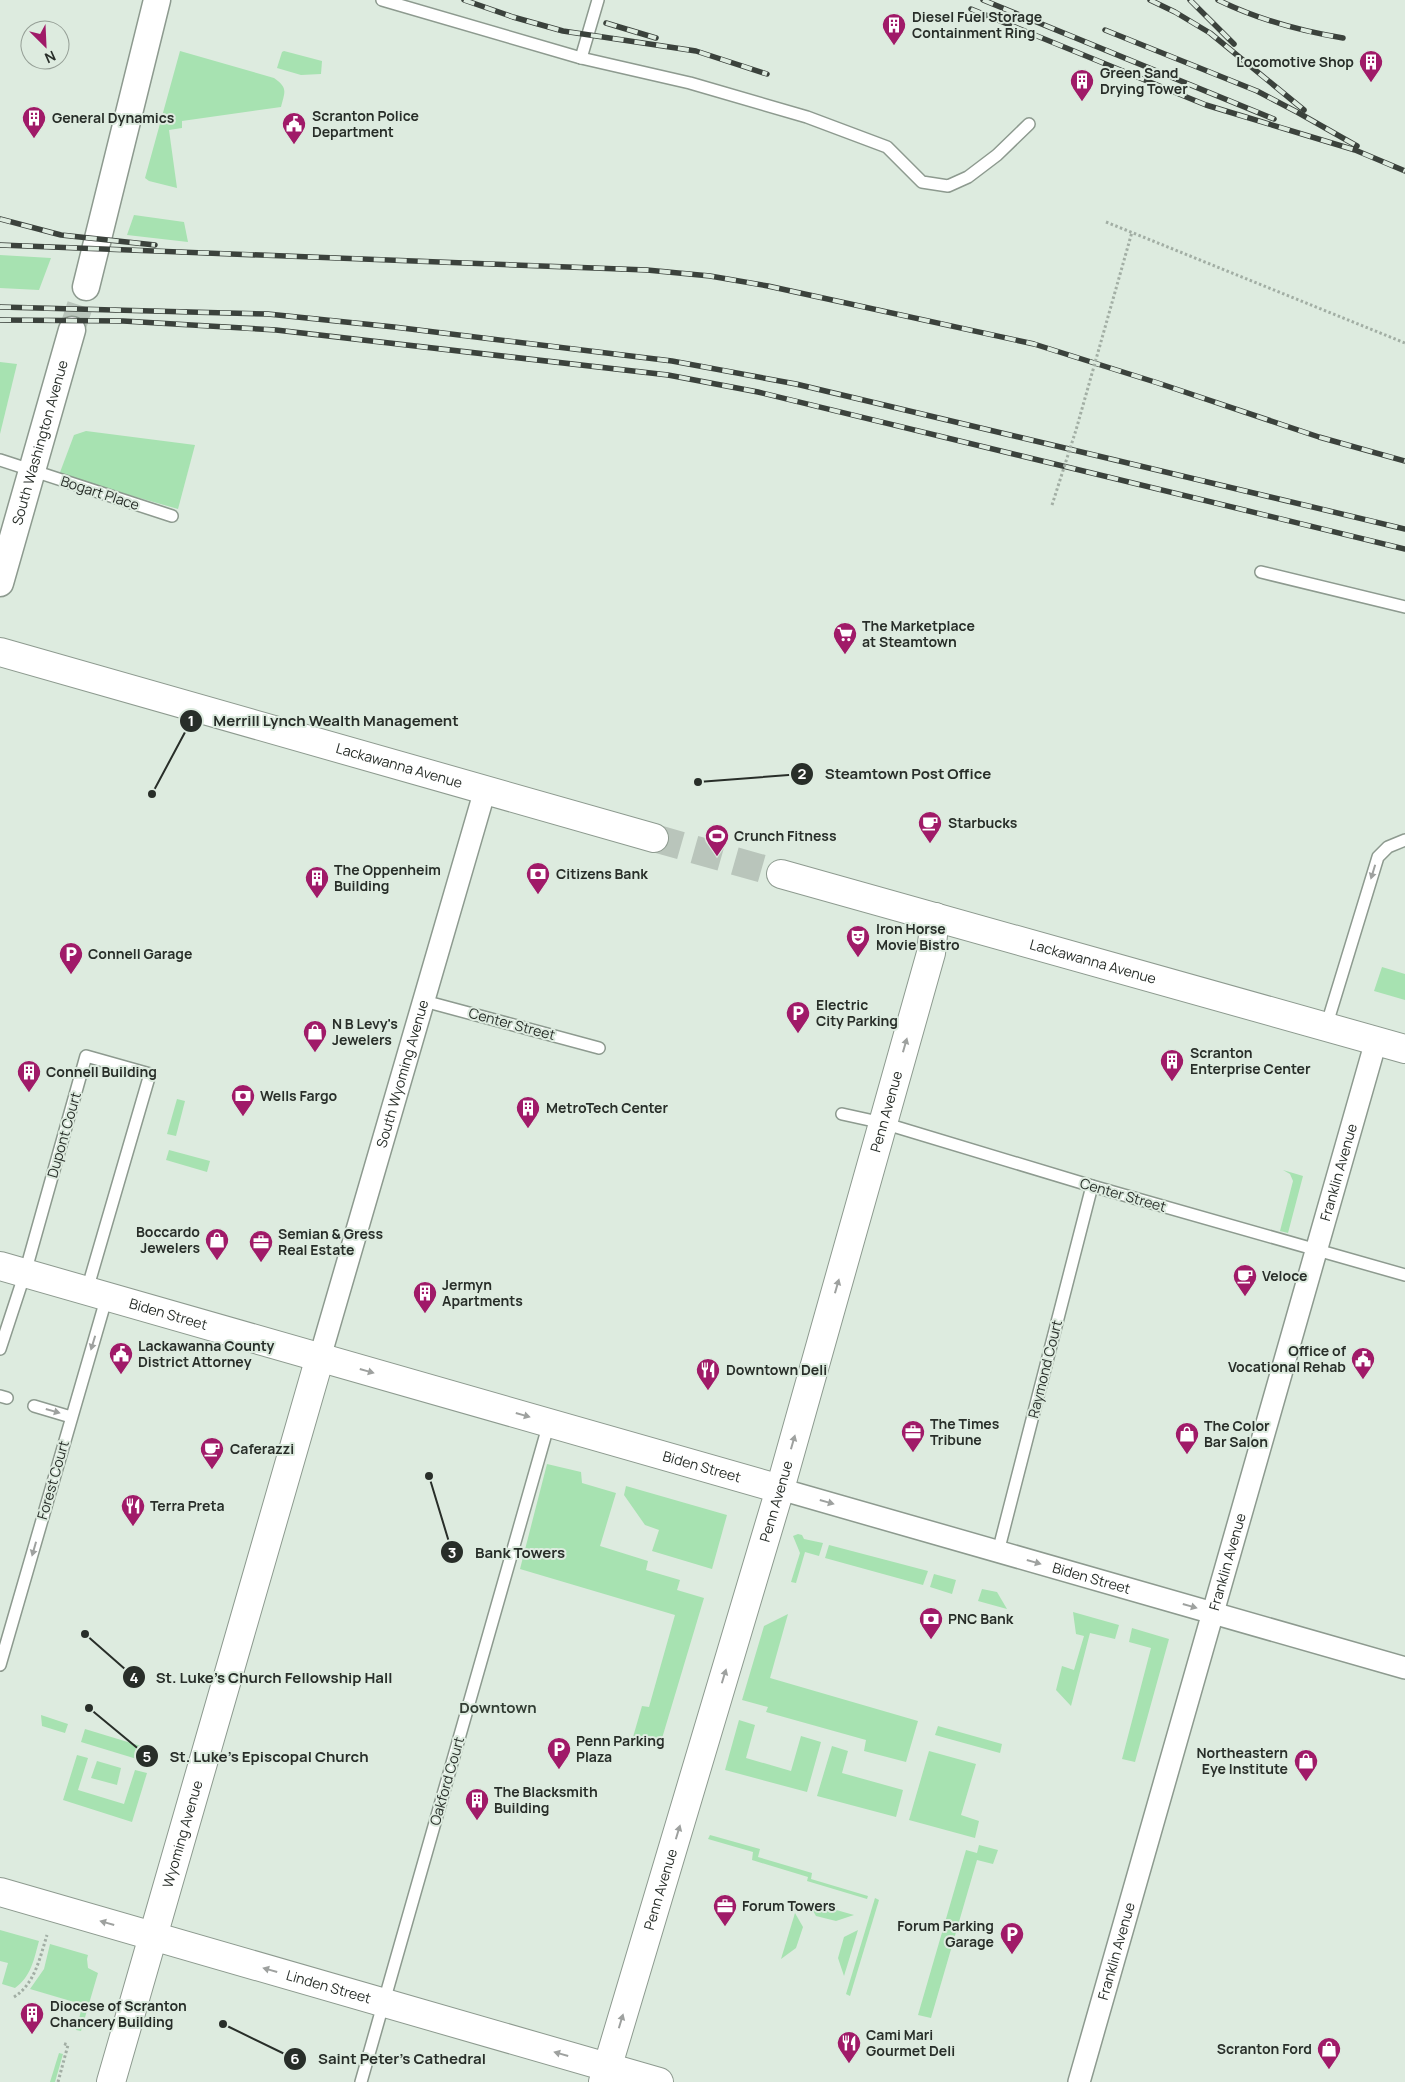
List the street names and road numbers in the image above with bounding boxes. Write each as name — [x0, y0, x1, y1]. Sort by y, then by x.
street label: South Washington Avenue — [7, 358, 72, 527]
street label: Bogart Place — [58, 471, 142, 514]
street label: Lackawanna Avenue — [334, 738, 465, 792]
street label: Lackawanna Avenue — [1028, 934, 1158, 988]
street label: South Wyoming Avenue — [371, 997, 432, 1150]
street label: Center Street — [467, 1003, 558, 1044]
street label: Penn Avenue — [865, 1068, 906, 1154]
street label: Dupont Court — [42, 1089, 85, 1180]
street label: Franklin Avenue — [1315, 1121, 1361, 1223]
street label: Center Street — [1078, 1173, 1169, 1216]
street label: Biden Street — [127, 1293, 210, 1334]
street label: Raymond Court — [1023, 1318, 1066, 1420]
street label: Forest Court — [32, 1438, 73, 1522]
street label: Biden Street — [661, 1446, 744, 1486]
street label: Penn Avenue — [755, 1458, 797, 1544]
street label: Franklin Avenue — [1204, 1511, 1250, 1613]
street label: Biden Street — [1050, 1558, 1133, 1598]
street label: Oakford Court — [425, 1734, 468, 1827]
street label: Wyoming Avenue — [157, 1778, 206, 1890]
street label: Penn Avenue — [639, 1846, 681, 1932]
street label: Franklin Avenue — [1093, 1900, 1139, 2002]
street label: Linden Street — [284, 1965, 374, 2008]

